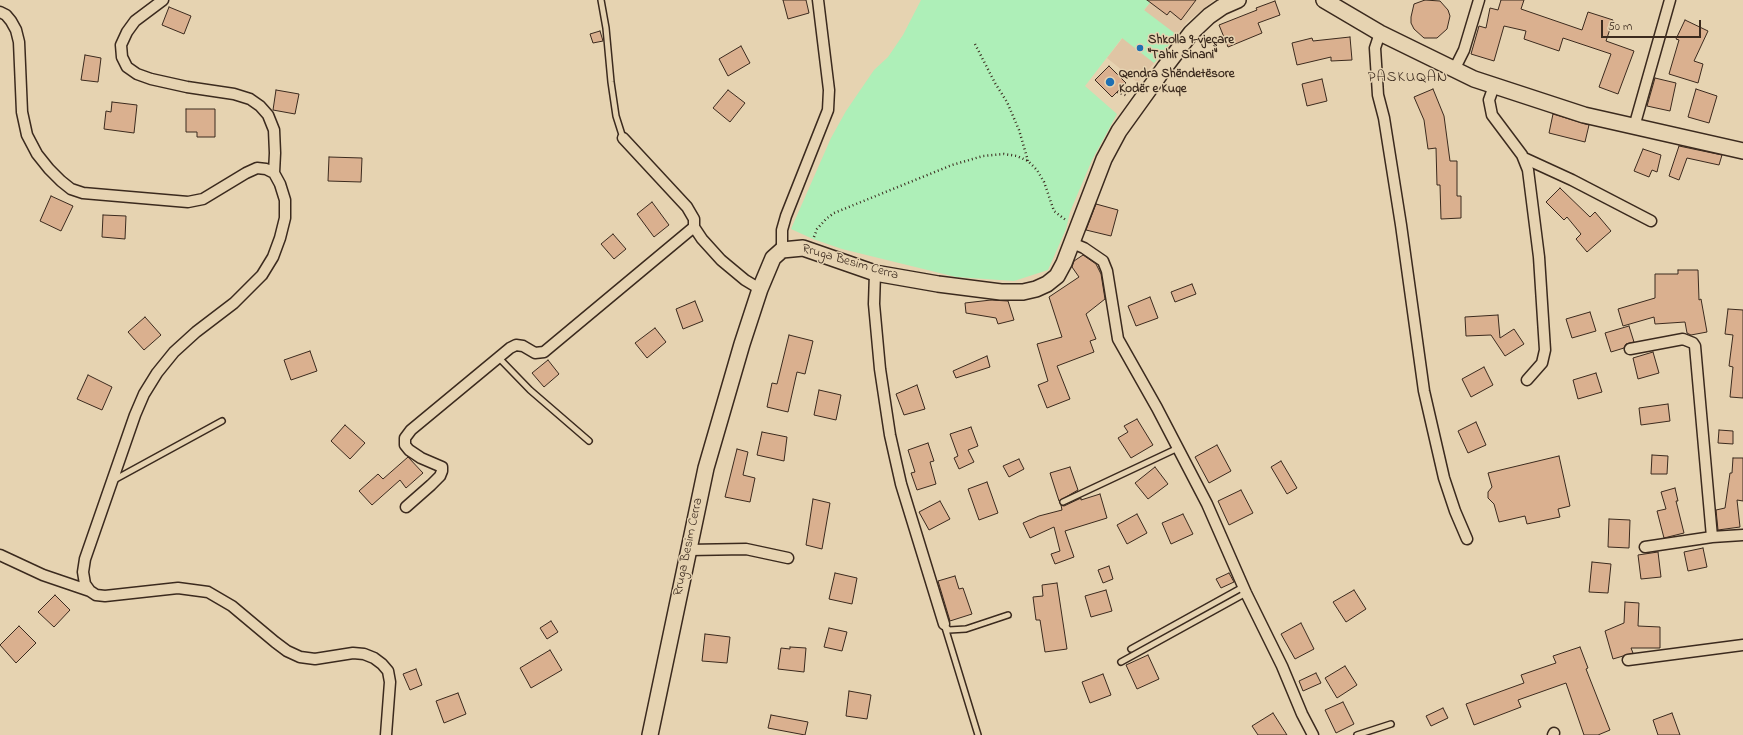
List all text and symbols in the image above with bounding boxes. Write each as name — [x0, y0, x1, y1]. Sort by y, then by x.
scale bar — [1603, 12, 1703, 38]
text: 50 m — [1608, 18, 1632, 36]
place label: Shkolla 9-vjeçare "Tahir Sinani" — [1148, 33, 1234, 64]
marker: Shkolla 9-vjeçare "Tahir Sinani" — [1135, 43, 1145, 53]
place label: Qendra Shëndetësore Kodër e Kuqe — [1119, 67, 1235, 98]
district label: PASKUQAN — [1368, 70, 1448, 88]
marker: Qendra Shëndetësore Kodër e Kuqe — [1104, 76, 1116, 88]
street label: Rruga Besim Cerra — [800, 242, 900, 284]
street label: Rruga Besim Cerra — [671, 497, 707, 597]

